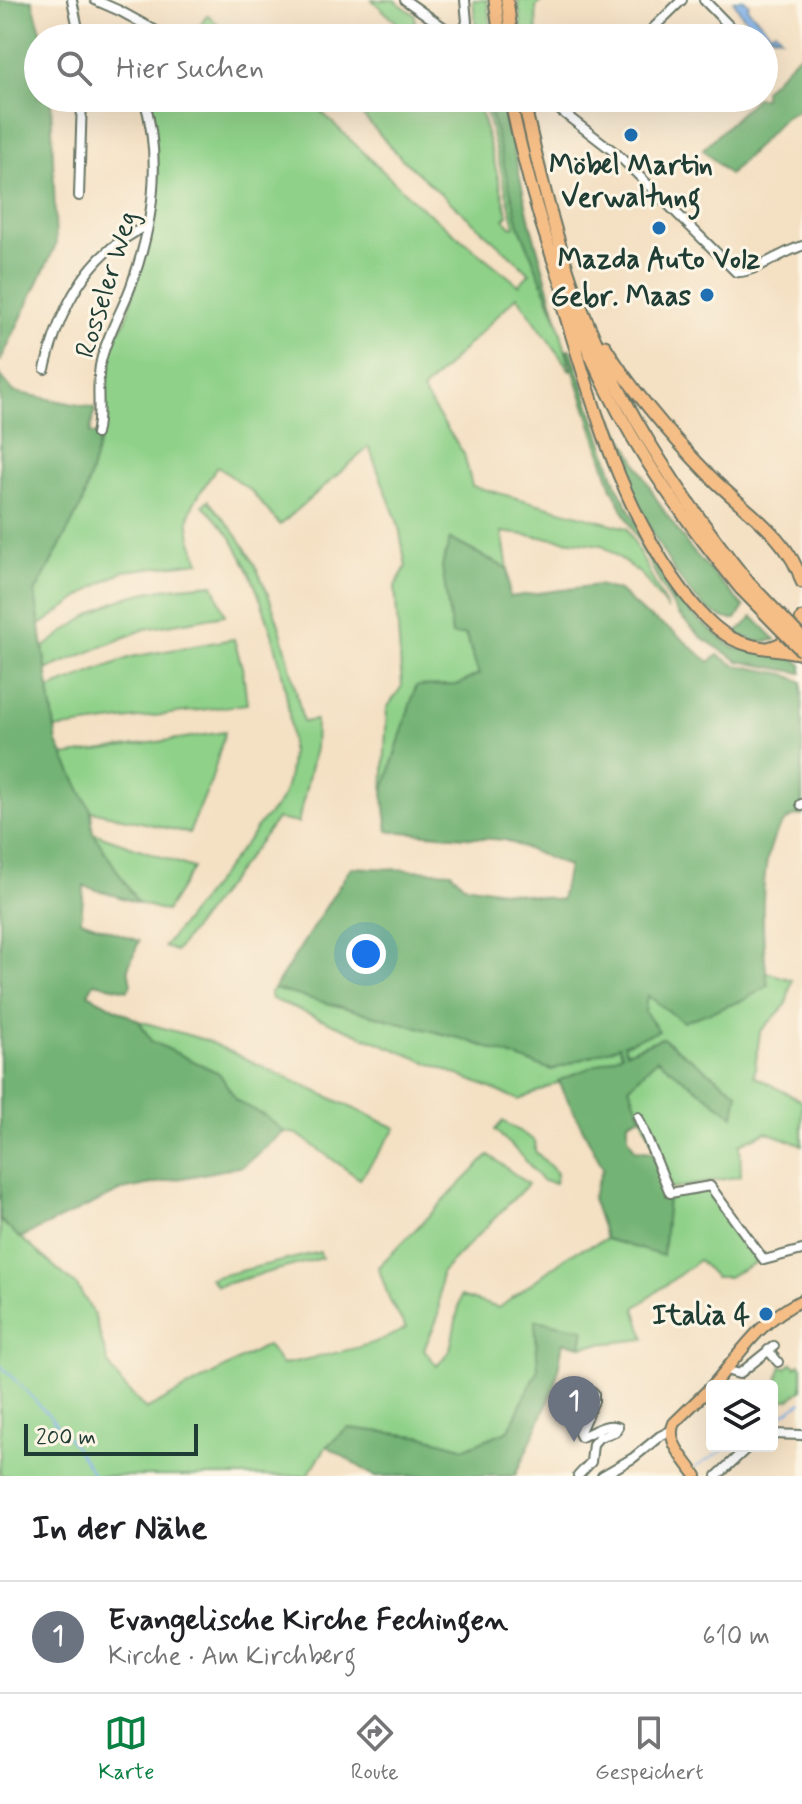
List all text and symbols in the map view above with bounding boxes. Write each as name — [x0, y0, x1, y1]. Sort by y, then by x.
search box — [24, 24, 778, 112]
icon: search — [52, 46, 96, 90]
text: Hier suchen — [116, 49, 264, 88]
marker: Möbel Martin Verwaltung — [622, 126, 640, 144]
place label: Möbel Martin Verwaltung — [549, 148, 713, 220]
street label: Rosseler Weg — [67, 207, 147, 363]
marker: Mazda Auto Volz — [650, 219, 668, 237]
place label: Mazda Auto Volz — [558, 242, 761, 279]
place label: Gebr. Maas — [551, 279, 691, 316]
marker: Gebr. Maas — [698, 286, 716, 304]
your location — [346, 934, 386, 974]
place label: Italia 4 — [652, 1298, 751, 1335]
marker: Italia 4 — [757, 1305, 775, 1323]
pin: 1 — [548, 1376, 600, 1442]
map controls — [706, 1380, 778, 1452]
button: layers — [706, 1380, 778, 1452]
scale bar — [24, 1420, 198, 1456]
text: 200 m — [36, 1424, 96, 1452]
text: In der Nähe — [32, 1506, 207, 1551]
text: Evangelische Kirche Fechingen — [108, 1601, 508, 1640]
text: 1 — [52, 1620, 64, 1654]
text: 610 m — [702, 1620, 770, 1654]
text: Kirche · Am Kirchberg — [108, 1640, 356, 1674]
tab: Karte — [98, 1711, 154, 1787]
tab: Route — [351, 1711, 399, 1787]
tab: Gespeichert — [595, 1711, 704, 1787]

